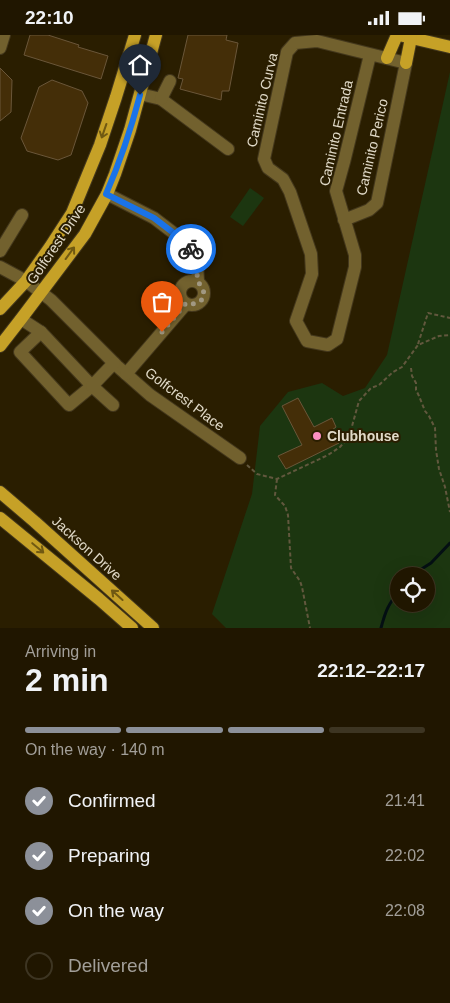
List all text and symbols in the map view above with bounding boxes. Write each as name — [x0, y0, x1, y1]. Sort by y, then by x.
text: 22:10 — [25, 7, 74, 28]
pin — [119, 44, 161, 95]
icon: home — [126, 51, 154, 79]
street label: Caminito Curva — [243, 51, 281, 149]
street label: Caminito Entrada — [316, 78, 356, 187]
street label: Caminito Perico — [353, 97, 391, 197]
one-way arrow — [99, 123, 109, 139]
street label: Golfcrest Drive — [23, 201, 89, 287]
courier — [166, 224, 216, 274]
icon: bike — [177, 235, 205, 263]
one-way arrow — [65, 247, 76, 260]
pin — [141, 281, 183, 332]
icon: bag — [148, 288, 176, 316]
street label: Golfcrest Place — [142, 364, 228, 434]
place label: Clubhouse — [327, 428, 400, 444]
marker: Clubhouse — [311, 430, 323, 442]
street label: Jackson Drive — [49, 513, 125, 584]
one-way arrow — [31, 542, 44, 553]
map controls — [390, 567, 435, 612]
button: locate — [390, 567, 435, 612]
one-way arrow — [110, 590, 123, 601]
text: Arriving in — [25, 643, 96, 660]
text: 22:12–22:17 — [317, 660, 425, 681]
text: 2 min — [25, 662, 109, 698]
text: On the way · 140 m — [25, 741, 165, 758]
icon: check — [25, 787, 53, 815]
text: Confirmed — [68, 790, 156, 811]
text: 21:41 — [385, 792, 425, 809]
icon: check — [25, 842, 53, 870]
text: Preparing — [68, 845, 150, 866]
text: 22:02 — [385, 847, 425, 864]
icon: check — [25, 897, 53, 925]
text: On the way — [68, 900, 164, 921]
text: 22:08 — [385, 902, 425, 919]
text: Delivered — [68, 955, 148, 976]

